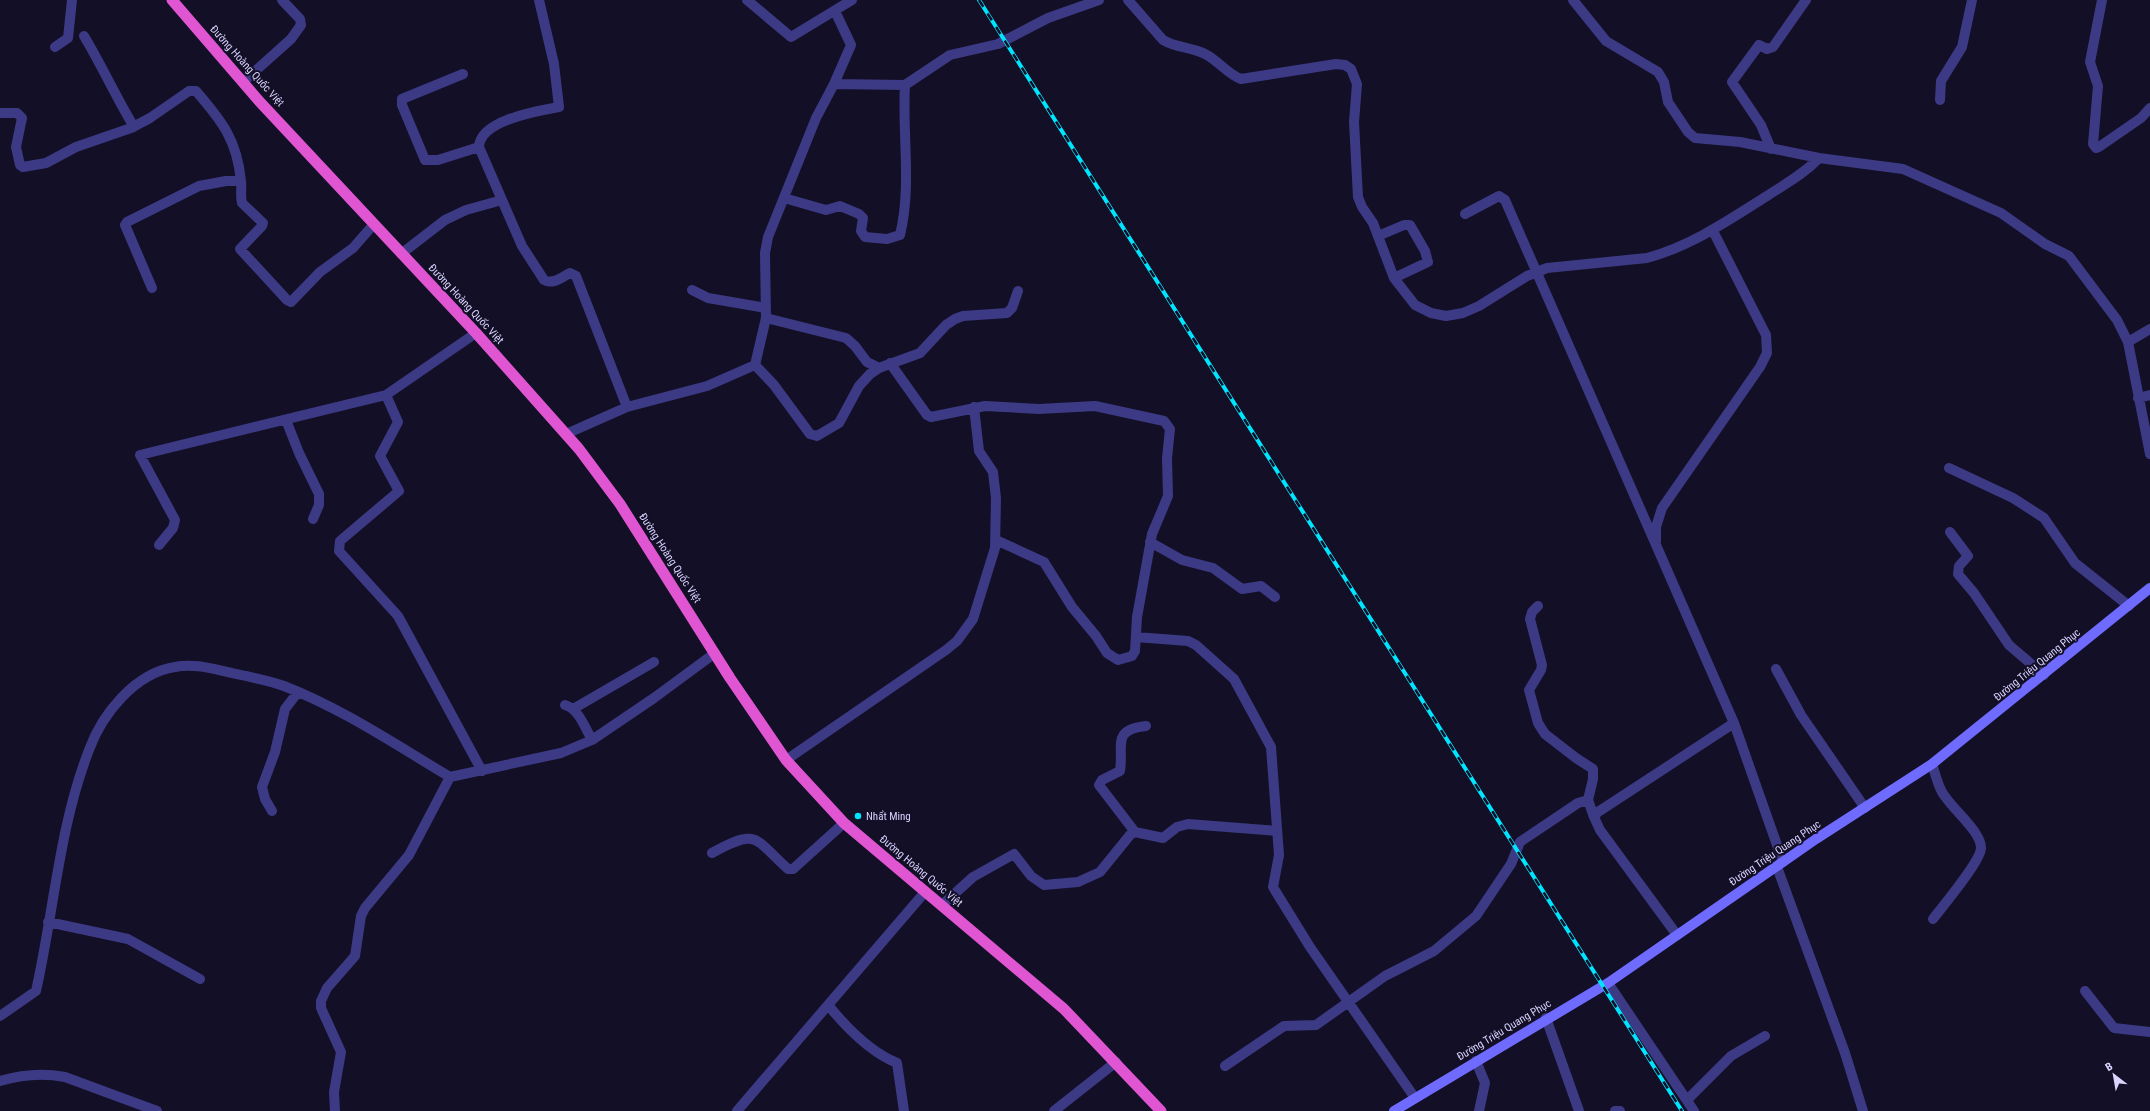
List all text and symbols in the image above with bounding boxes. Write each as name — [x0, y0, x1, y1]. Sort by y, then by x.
street label: Đường Hoàng Quốc Việt — [207, 23, 287, 109]
street label: Đường Hoàng Quốc Việt — [426, 261, 506, 347]
street label: Đường Hoàng Quốc Việt — [636, 511, 704, 605]
street label: Đường Triệu Quang Phục — [1991, 626, 2083, 704]
place label: Nhẩt Ming — [866, 810, 911, 823]
marker: Nhẩt Ming — [853, 811, 863, 821]
street label: Đường Triệu Quang Phục — [1727, 818, 1823, 888]
street label: Đường Hoàng Quốc Việt — [877, 832, 965, 910]
street label: Đường Triệu Quang Phục — [1455, 997, 1553, 1063]
north arrow — [2094, 1055, 2134, 1095]
text: B — [2103, 1060, 2115, 1074]

